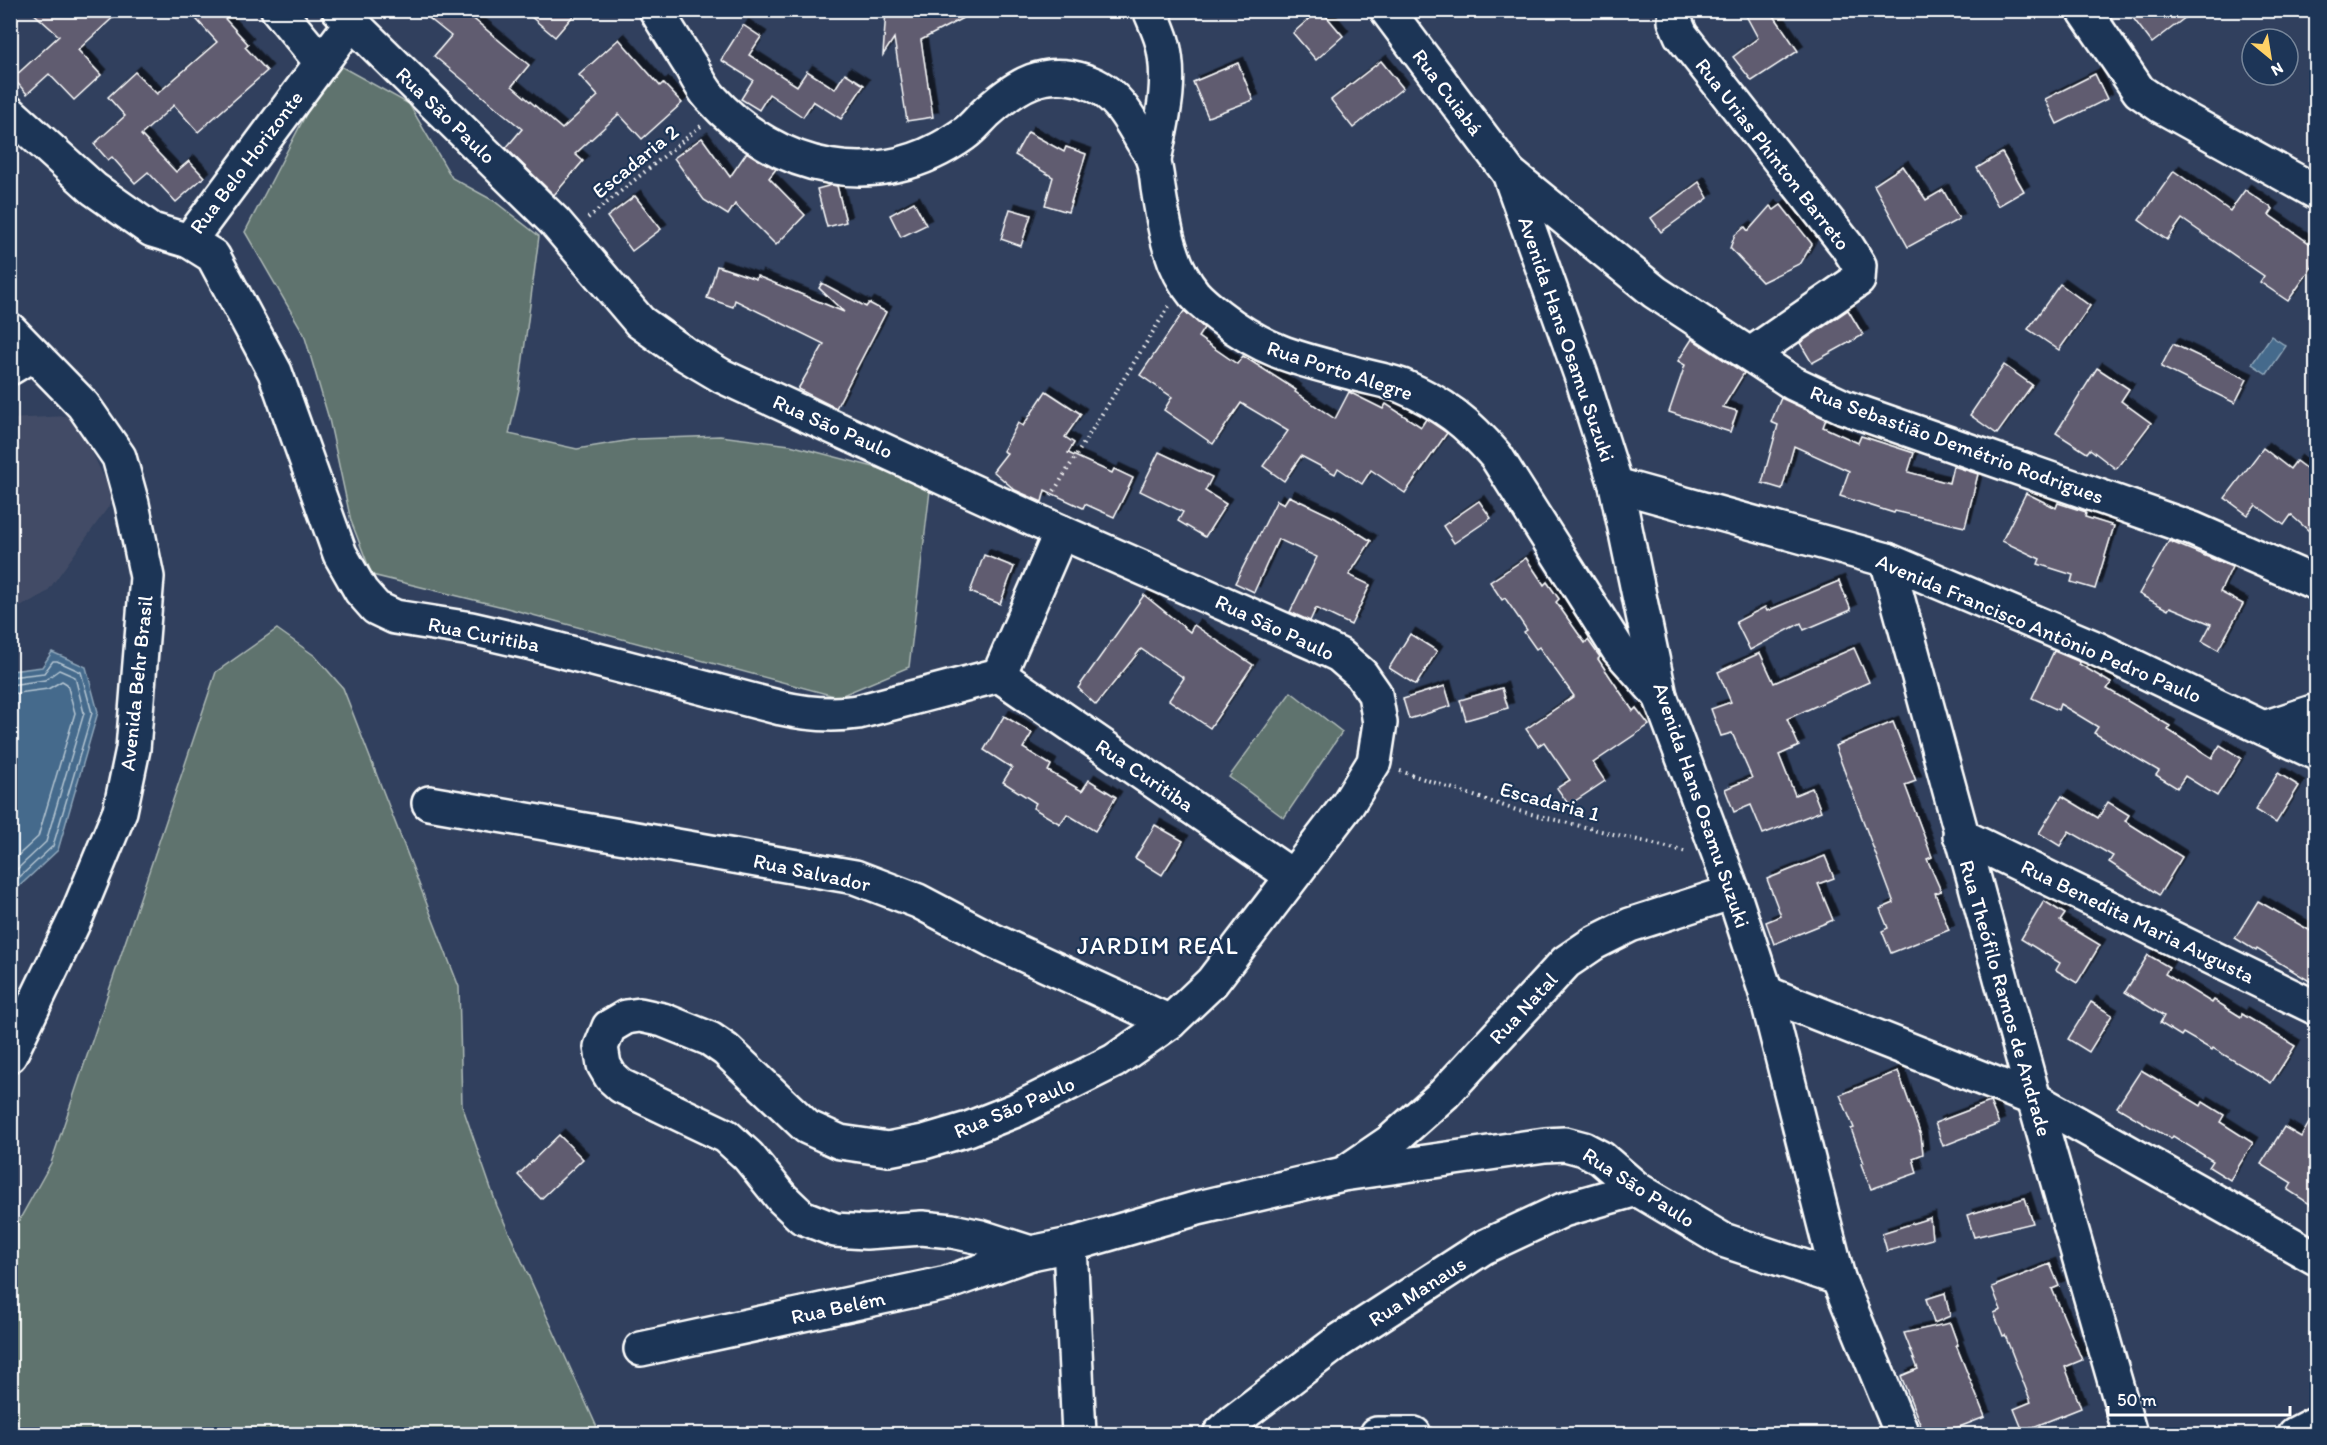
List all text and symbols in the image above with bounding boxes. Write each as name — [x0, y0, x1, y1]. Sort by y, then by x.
north arrow — [2240, 27, 2300, 87]
street label: Rua Cuiabá — [1407, 44, 1489, 140]
street label: Rua Urias Phinton Barreto — [1690, 53, 1856, 255]
text: N — [2268, 59, 2287, 80]
street label: Rua São Paulo — [391, 61, 501, 169]
street label: Rua Belo Horizonte — [184, 85, 308, 239]
street label: Escadaria 2 — [587, 119, 683, 203]
street label: Avenida Hans Osamu Suzuki — [1513, 213, 1621, 465]
street label: Rua Porto Alegre — [1264, 335, 1416, 405]
street label: Rua Sebastião Demétrio Rodrigues — [1807, 379, 2107, 509]
street label: Rua São Paulo — [769, 388, 897, 464]
street label: Avenida Francisco Antônio Pedro Paulo — [1873, 548, 2205, 708]
street label: Rua São Paulo — [1211, 588, 1339, 666]
street label: Avenida Behr Brasil — [114, 594, 158, 772]
street label: Rua Curitiba — [426, 611, 542, 657]
street label: Avenida Hans Osamu Suzuki — [1648, 679, 1756, 931]
street label: Rua Curitiba — [1091, 733, 1199, 817]
street label: Escadaria 1 — [1497, 776, 1603, 826]
street label: Rua Salvador — [751, 847, 873, 897]
street label: Rua Benedita Maria Augusta — [2017, 853, 2259, 989]
street label: Rua Theófilo Ramos de Andrade — [1955, 857, 2057, 1139]
district label: JARDIM REAL — [1077, 931, 1239, 960]
street label: Rua Natal — [1483, 967, 1563, 1049]
street label: Rua São Paulo — [950, 1070, 1078, 1144]
street label: Rua São Paulo — [1578, 1141, 1700, 1233]
street label: Rua Manaus — [1364, 1250, 1470, 1332]
street label: Rua Belém — [789, 1285, 887, 1329]
scale bar — [2108, 1379, 2290, 1417]
text: 50 m — [2117, 1389, 2157, 1411]

